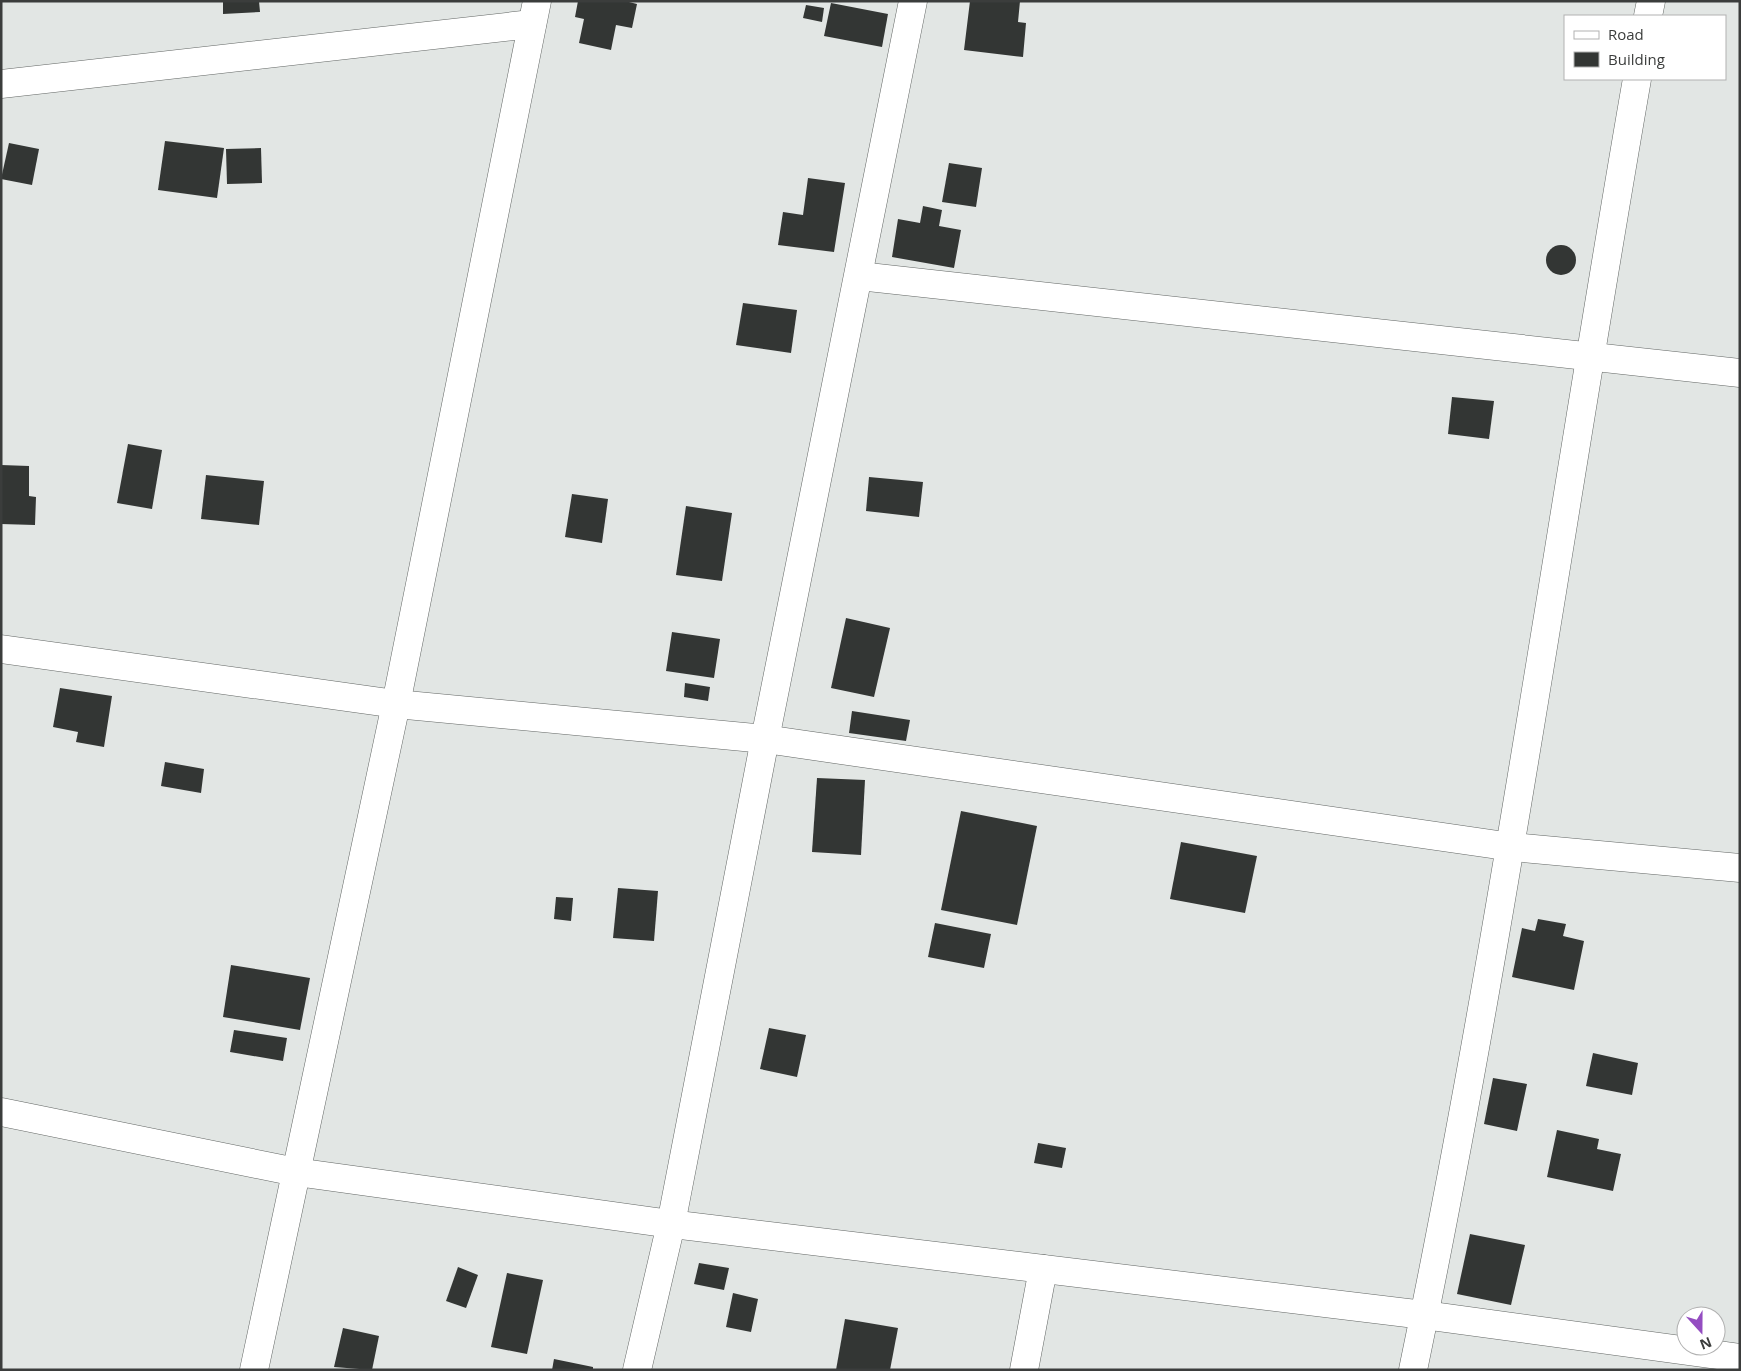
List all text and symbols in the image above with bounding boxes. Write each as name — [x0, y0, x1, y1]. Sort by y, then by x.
legend — [1564, 15, 1726, 80]
text: Road — [1608, 24, 1644, 44]
text: Building — [1608, 49, 1665, 69]
north arrow — [1676, 1306, 1726, 1356]
text: N — [1697, 1333, 1715, 1355]

